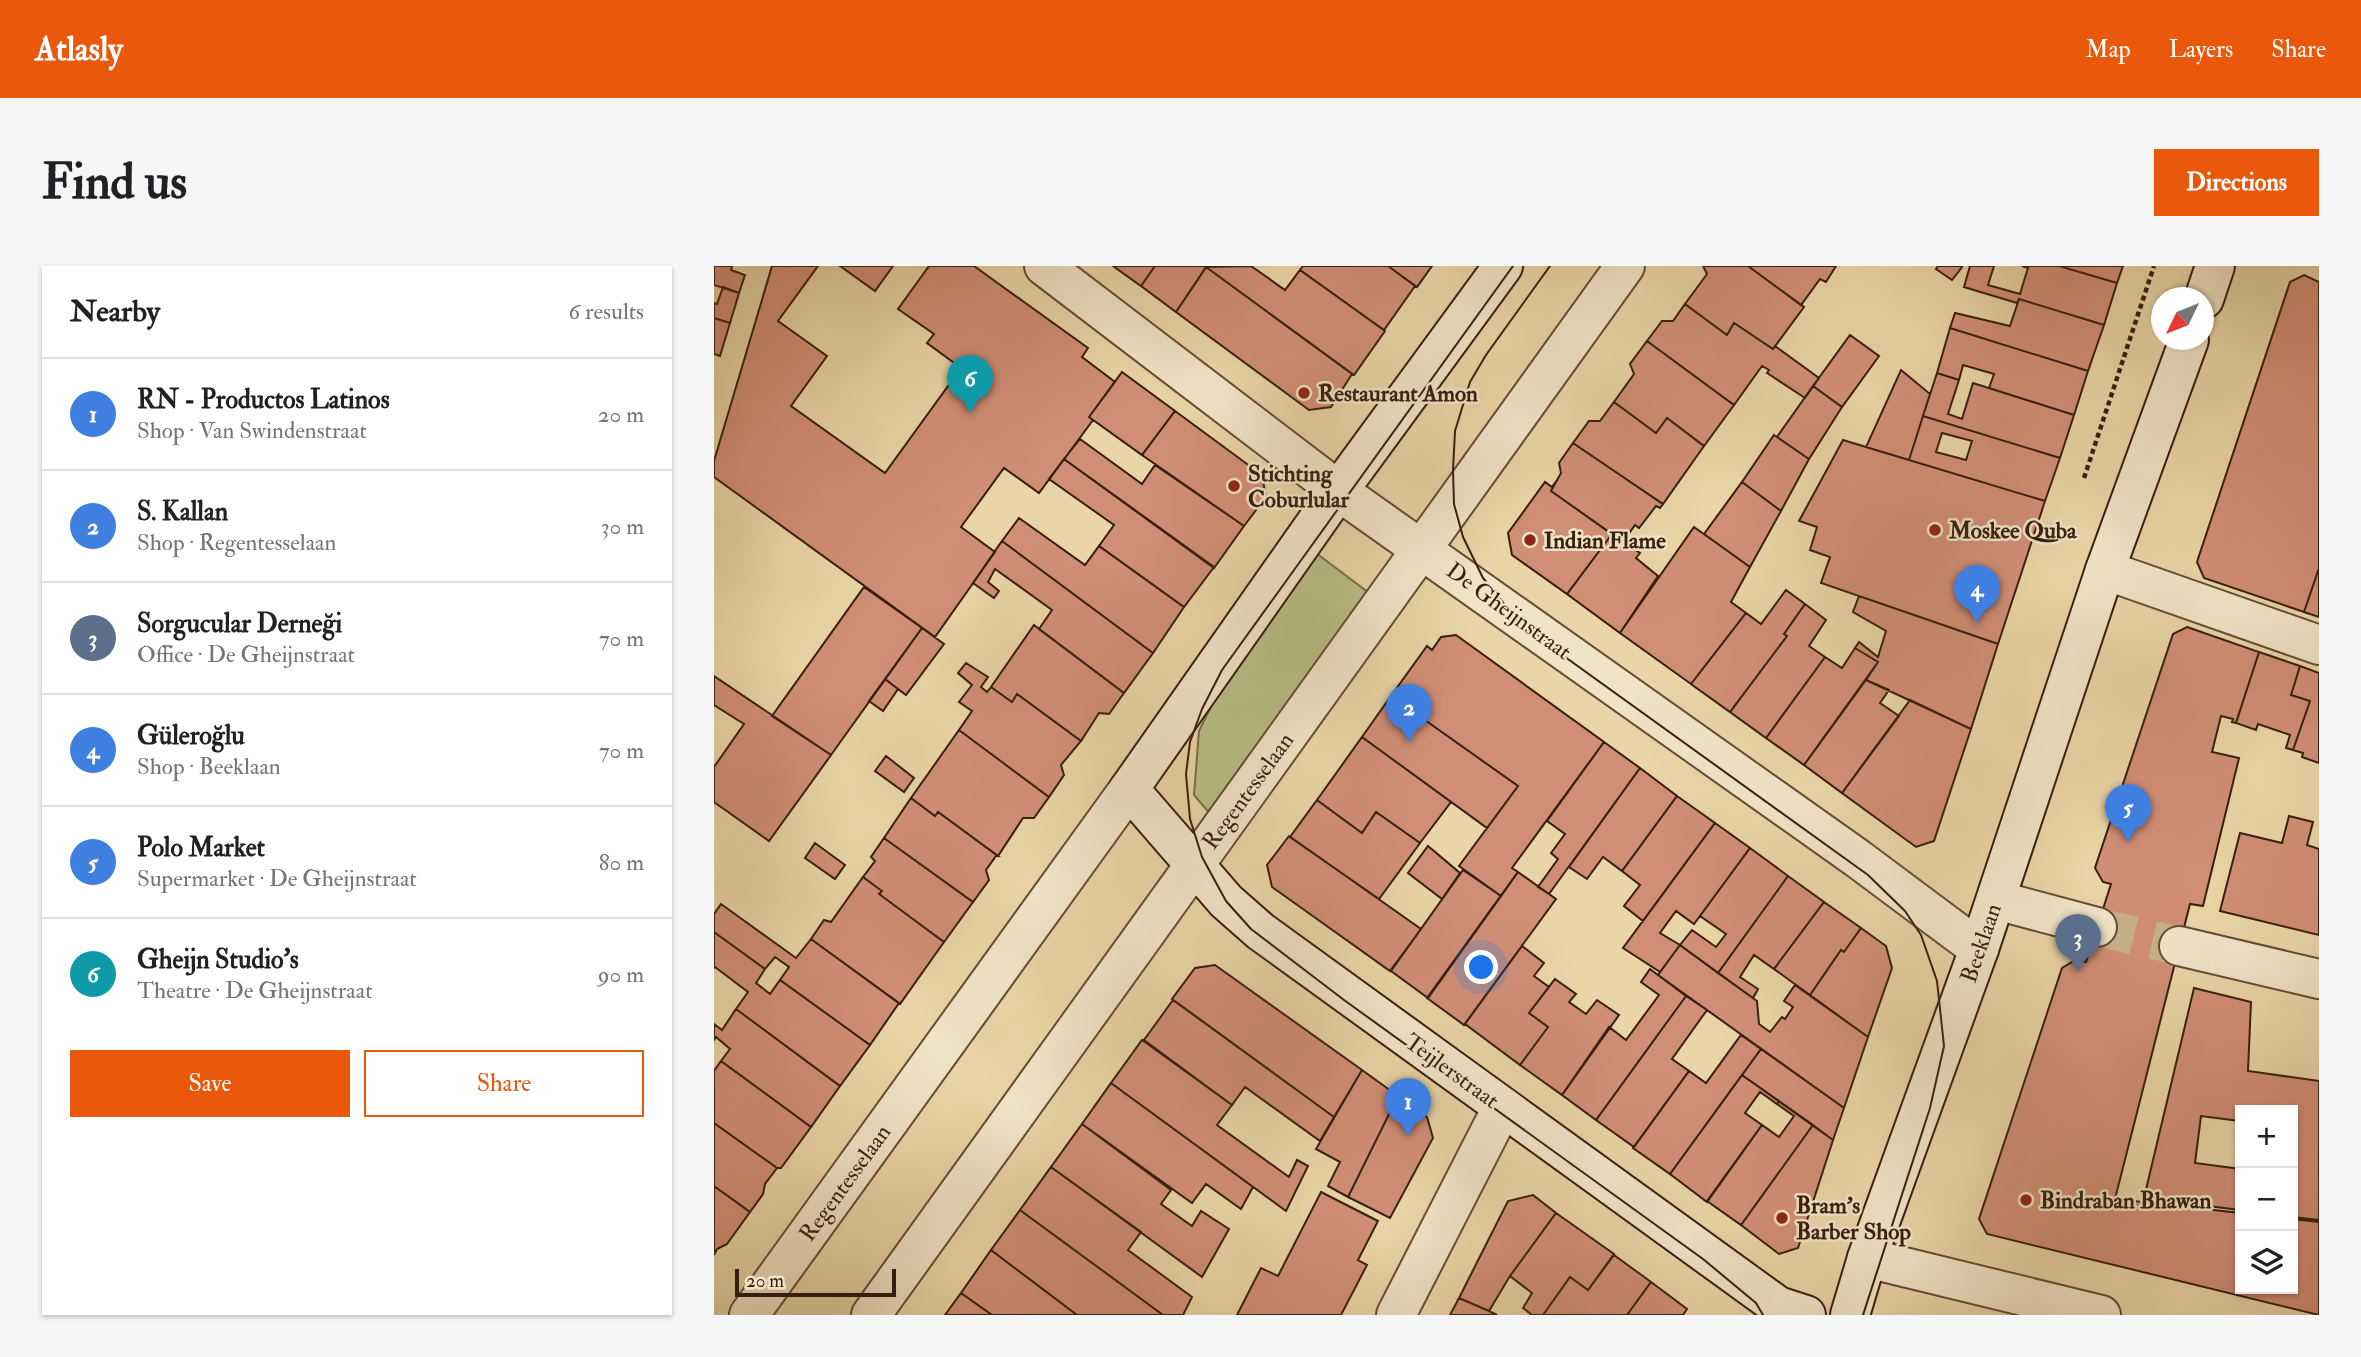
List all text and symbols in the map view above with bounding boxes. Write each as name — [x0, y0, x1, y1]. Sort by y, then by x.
text: Atlasly — [35, 29, 123, 70]
text: Map — [2086, 34, 2131, 65]
text: Layers — [2169, 34, 2233, 65]
text: Share — [2271, 34, 2326, 65]
button: Directions — [2154, 149, 2319, 216]
text: Find us — [42, 152, 187, 213]
north arrow — [2151, 287, 2214, 350]
text: Nearby — [70, 293, 160, 330]
text: 6 results — [569, 297, 644, 326]
pin: 6 — [947, 355, 993, 413]
place label: Restaurant Amon — [1318, 379, 1478, 408]
text: RN - Productos Latinos — [137, 384, 390, 416]
marker: Restaurant Amon — [1296, 385, 1312, 401]
text: 1 — [89, 400, 97, 429]
text: 20 m — [598, 400, 644, 429]
text: Shop · Van Swindenstraat — [137, 416, 367, 445]
place label: Stichting Coburlular — [1248, 459, 1350, 514]
marker: Stichting Coburlular — [1226, 478, 1242, 494]
text: S. Kallan — [137, 496, 228, 528]
text: 2 — [87, 512, 99, 541]
text: 30 m — [601, 512, 644, 541]
place label: Moskee Quba — [1948, 516, 2078, 545]
marker: Moskee Quba — [1927, 522, 1943, 538]
place label: Indian Flame — [1544, 526, 1666, 555]
text: Shop · Regentesselaan — [137, 528, 336, 557]
marker: Indian Flame — [1522, 532, 1538, 548]
street label: De Gheijnstraat — [1441, 556, 1577, 666]
pin: 4 — [1954, 565, 2000, 623]
text: Sorgucular Derneği — [137, 608, 342, 640]
text: 3 — [89, 624, 97, 653]
text: 70 m — [599, 624, 644, 653]
text: Office · De Gheijnstraat — [137, 640, 355, 669]
pin: 2 — [1386, 684, 1432, 742]
text: Güleroğlu — [137, 720, 245, 752]
street label: Regentesselaan — [1196, 727, 1300, 855]
text: 4 — [87, 736, 99, 765]
text: 70 m — [599, 736, 644, 765]
text: Shop · Beeklaan — [137, 752, 281, 781]
pin: 5 — [2105, 784, 2151, 842]
text: Polo Market — [137, 832, 265, 864]
text: 5 — [88, 848, 98, 877]
text: 80 m — [599, 848, 644, 877]
text: Supermarket · De Gheijnstraat — [137, 864, 417, 893]
street label: Beeklaan — [1954, 899, 2008, 986]
pin: 3 — [2055, 914, 2101, 972]
text: Gheijn Studio's — [137, 944, 299, 976]
your location — [1464, 950, 1498, 984]
text: 6 — [87, 960, 99, 989]
text: 90 m — [598, 960, 644, 989]
text: Theatre · De Gheijnstraat — [137, 976, 373, 1005]
street label: Teijlerstraat — [1399, 1027, 1505, 1115]
button: Save — [70, 1050, 350, 1117]
button: Share — [364, 1050, 644, 1117]
pin: 1 — [1385, 1078, 1431, 1136]
map controls — [2235, 1105, 2298, 1294]
button: + — [2235, 1105, 2298, 1168]
street label: Regentesselaan — [793, 1119, 897, 1247]
button: − — [2235, 1168, 2298, 1231]
place label: Bindraban Bhawan — [2040, 1186, 2211, 1215]
place label: Bram's Barber Shop — [1796, 1191, 1911, 1247]
marker: Bindraban Bhawan — [2018, 1192, 2034, 1208]
marker: Bram's Barber Shop — [1774, 1210, 1790, 1226]
button: layers — [2235, 1231, 2298, 1294]
scale bar — [735, 1266, 896, 1298]
text: 20 m — [746, 1269, 784, 1293]

